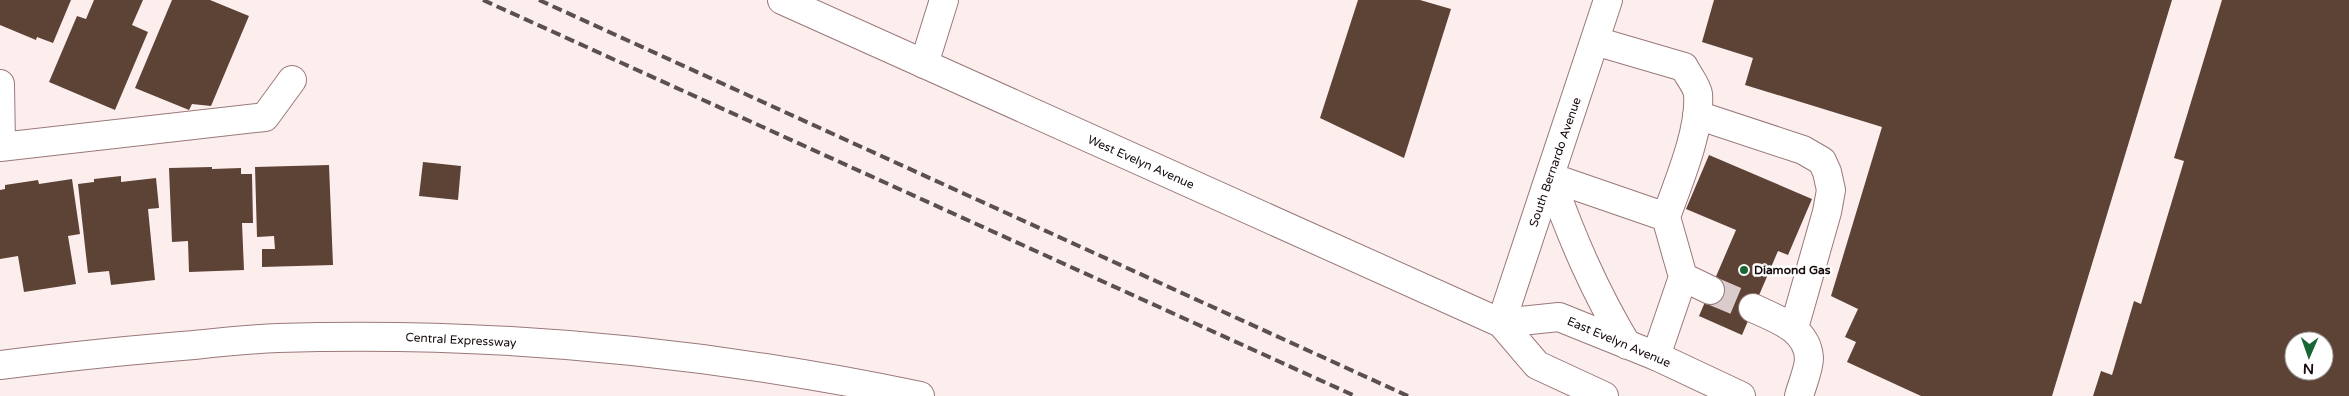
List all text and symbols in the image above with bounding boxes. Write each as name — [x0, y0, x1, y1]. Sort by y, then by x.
street label: South Bernardo Avenue — [1526, 95, 1584, 229]
street label: West Evelyn Avenue — [1086, 132, 1197, 192]
place label: Diamond Gas — [1754, 263, 1831, 277]
marker: Diamond Gas — [1738, 264, 1750, 276]
street label: East Evelyn Avenue — [1565, 314, 1673, 370]
street label: Central Expressway — [405, 330, 517, 350]
north arrow — [2284, 331, 2334, 381]
text: N — [2303, 360, 2314, 377]

